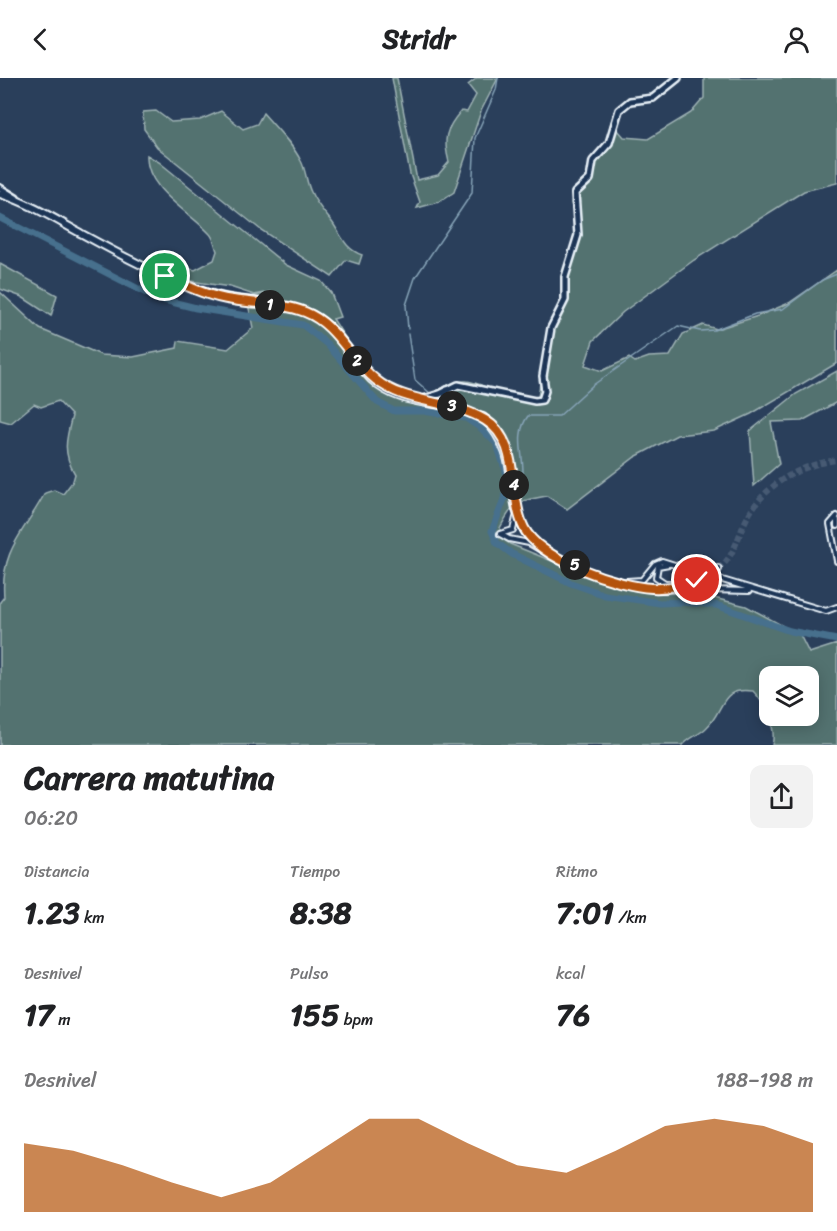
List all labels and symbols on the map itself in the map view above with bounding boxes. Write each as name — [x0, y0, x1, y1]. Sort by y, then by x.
pin — [139, 250, 190, 301]
pin: 1 — [255, 290, 285, 320]
pin: 2 — [342, 346, 372, 376]
pin: 3 — [437, 391, 467, 421]
pin: 4 — [499, 470, 529, 500]
pin: 5 — [560, 550, 590, 580]
pin — [671, 554, 722, 605]

